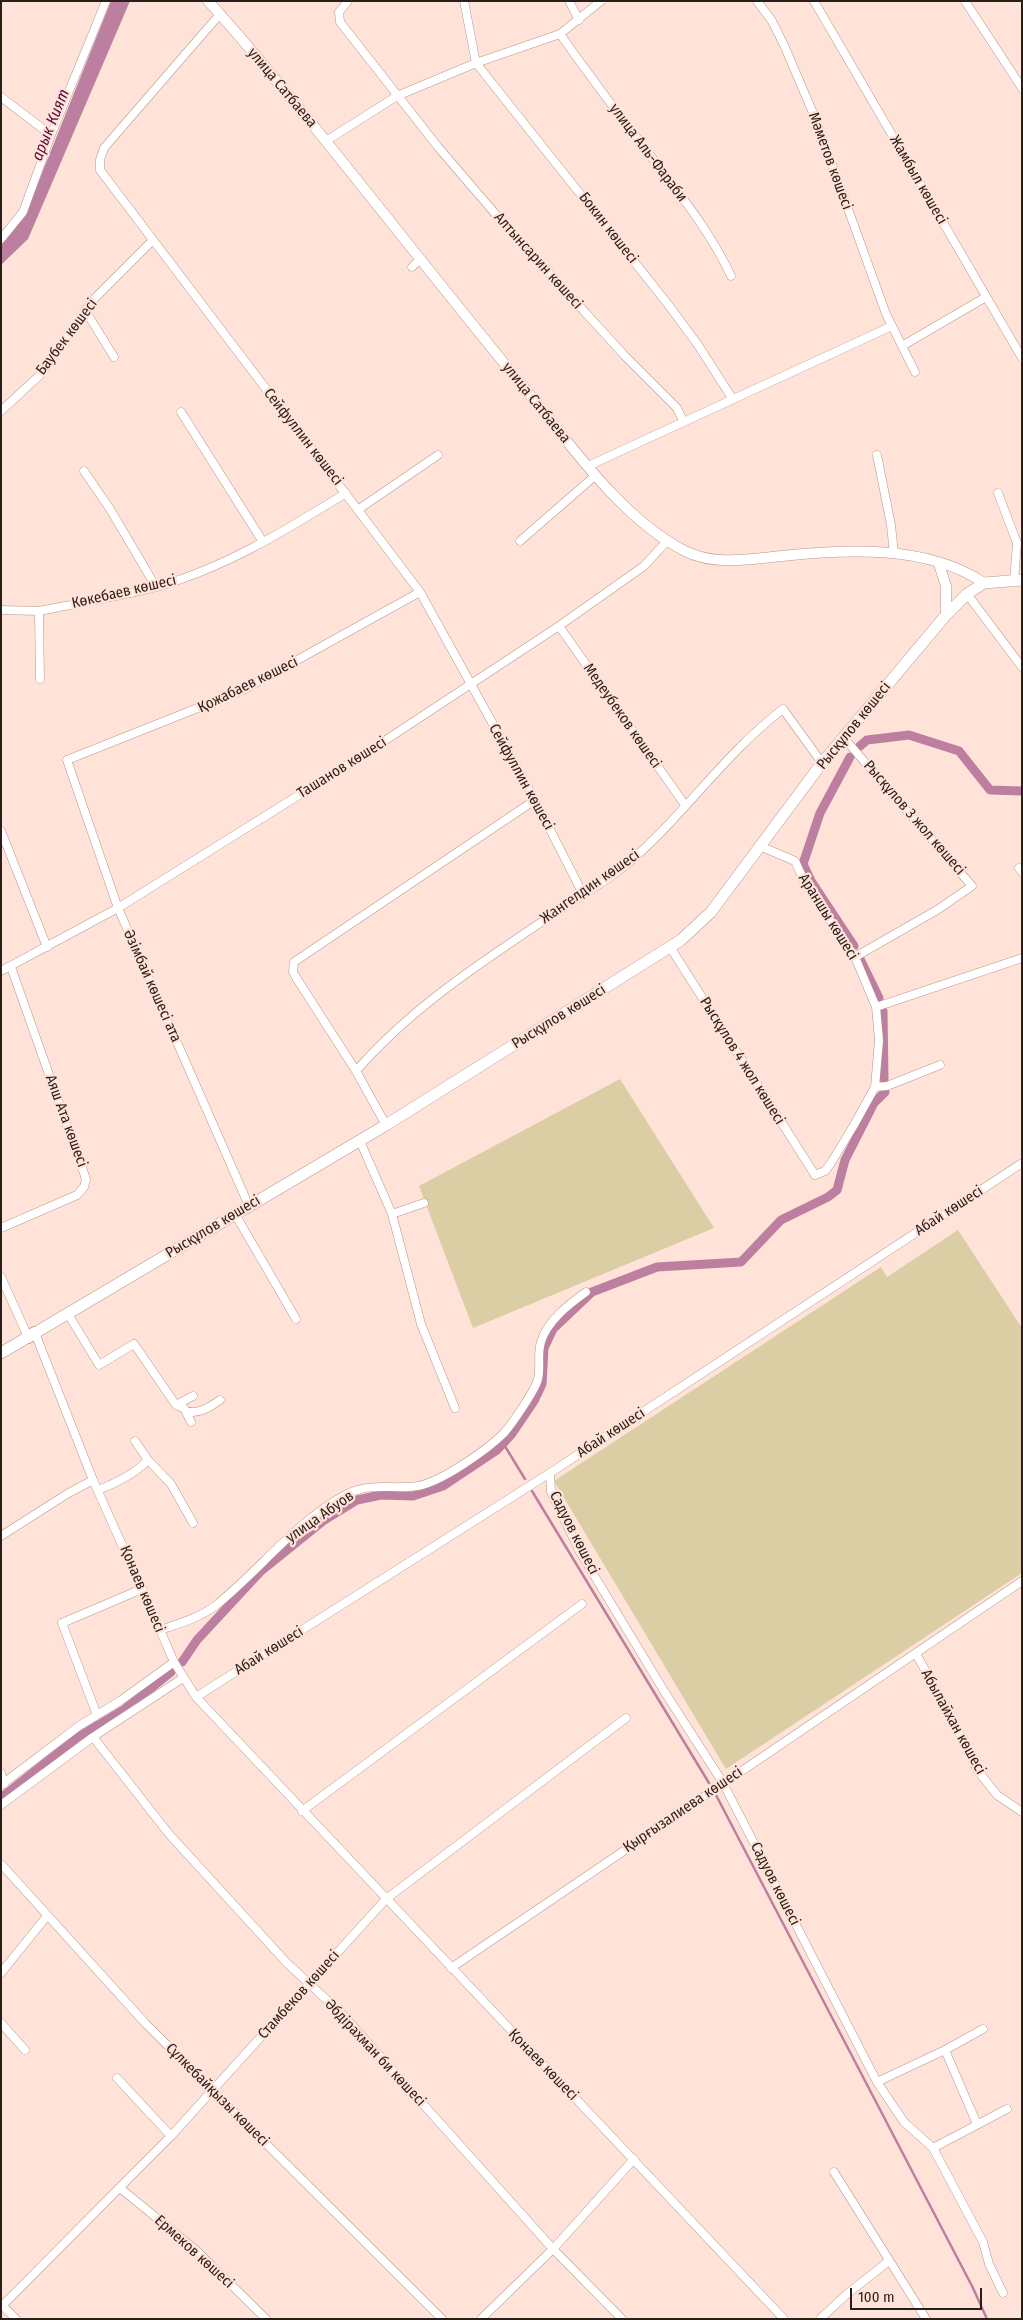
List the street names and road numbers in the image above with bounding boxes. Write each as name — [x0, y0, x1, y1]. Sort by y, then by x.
street label: улица Сатбаева — [243, 44, 321, 132]
street label: улица Аль-Фараби — [605, 100, 691, 206]
street label: Мәметов көшесі — [804, 110, 856, 212]
street label: Жамбыл көшесі — [885, 132, 951, 228]
street label: Бокин көшесі — [575, 189, 641, 267]
street label: Алтынсарин көшесі — [490, 209, 586, 313]
street label: Баубек көшесі — [33, 295, 101, 379]
street label: улица Сатбаева — [498, 359, 574, 447]
street label: Сейфуллин көшесі — [259, 385, 347, 489]
street label: Көкебаев көшесі — [70, 571, 178, 613]
street label: Қожабаев көшесі — [195, 653, 301, 717]
street label: Медеубеков көшесі — [579, 660, 665, 772]
street label: Рысқұлов көшесі — [813, 679, 895, 773]
street label: Сейфуллин көшесі — [484, 721, 558, 833]
street label: Ташанов көшесі — [294, 733, 390, 803]
street label: Рысқұлов 3 жол көшесі — [859, 757, 969, 879]
street label: Жангелдин көшесі — [537, 846, 643, 928]
street label: Араншы көшесі — [794, 870, 862, 964]
street label: Әзімбай көшесі ата — [119, 927, 185, 1045]
street label: Рысқұлов көшесі — [509, 981, 609, 1053]
street label: Рысқұлов 4 жол көшесі — [696, 994, 788, 1128]
street label: Аяш Ата көшесі — [41, 1072, 91, 1170]
street label: Абай көшесі — [912, 1182, 986, 1240]
street label: Рысқұлов көшесі — [162, 1192, 264, 1262]
street label: Абай көшесі — [574, 1404, 648, 1462]
street label: улица Абуов — [283, 1487, 357, 1547]
street label: Садуов көшесі — [545, 1488, 603, 1578]
street label: Қонаев көшесі — [116, 1543, 168, 1635]
street label: Абай көшесі — [231, 1623, 307, 1679]
street label: Абылайхан көшесі — [917, 1666, 989, 1778]
street label: Қырғызалиева көшесі — [620, 1763, 746, 1857]
street label: Садуов көшесі — [746, 1839, 804, 1929]
street label: Стамбеков көшесі — [254, 1947, 344, 2043]
street label: Әбдірахман би көшесі — [321, 1996, 429, 2110]
street label: Қонаев көшесі — [504, 2025, 582, 2105]
street label: Сұлкебайқызы көшесі — [162, 2040, 272, 2150]
street label: Ермеков көшесі — [151, 2212, 237, 2292]

